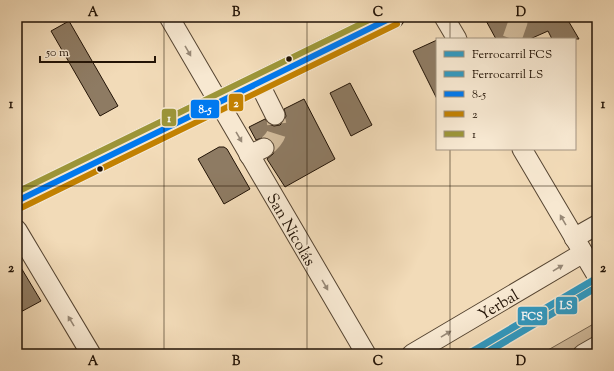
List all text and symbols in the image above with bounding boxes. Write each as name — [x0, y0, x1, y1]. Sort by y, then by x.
text: A — [88, 4, 99, 22]
text: B — [232, 4, 241, 22]
text: C — [373, 4, 383, 22]
text: D — [516, 4, 526, 22]
scale bar — [40, 38, 155, 64]
legend — [436, 38, 576, 150]
text: 50 m — [45, 44, 69, 62]
one-way arrow — [185, 45, 192, 57]
text: Ferrocarril FCS — [472, 46, 552, 64]
unlabelled marker — [284, 54, 294, 64]
text: Ferrocarril LS — [472, 66, 543, 84]
text: 8-5 — [472, 86, 486, 104]
line badge: 2 — [228, 93, 244, 112]
text: 1 — [9, 96, 14, 114]
text: 2 — [233, 96, 239, 112]
text: 1 — [601, 96, 606, 114]
line badge: 8-5 — [190, 99, 220, 119]
text: 8-5 — [198, 102, 212, 118]
text: 2 — [472, 106, 478, 124]
line badge: 1 — [161, 108, 177, 127]
text: 1 — [166, 111, 171, 127]
text: 1 — [472, 126, 476, 144]
one-way arrow — [235, 131, 242, 143]
unlabelled marker — [95, 164, 105, 174]
street label: San Nicolás — [260, 189, 320, 271]
one-way arrow — [560, 214, 567, 226]
text: 2 — [8, 260, 15, 278]
text: 2 — [600, 260, 607, 278]
one-way arrow — [553, 264, 563, 272]
one-way arrow — [322, 279, 329, 291]
street label: Yerbal — [475, 285, 524, 327]
line badge: LS — [555, 296, 578, 315]
text: LS — [558, 298, 573, 314]
line badge: FCS — [517, 306, 548, 326]
text: FCS — [520, 309, 543, 325]
one-way arrow — [67, 316, 75, 326]
one-way arrow — [440, 331, 452, 338]
text: A — [88, 353, 99, 371]
text: B — [232, 353, 241, 371]
text: C — [373, 353, 383, 371]
text: D — [516, 353, 526, 371]

